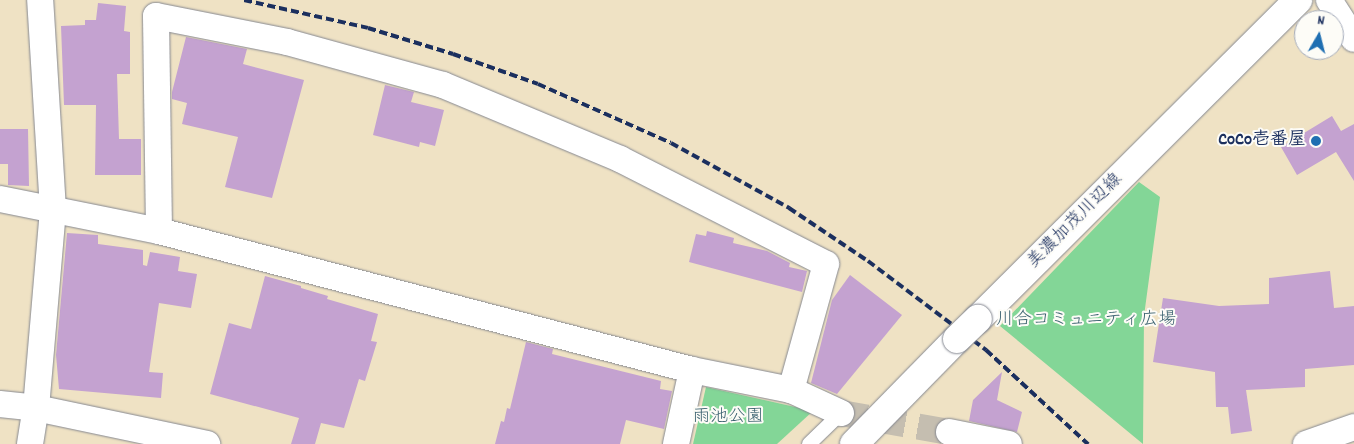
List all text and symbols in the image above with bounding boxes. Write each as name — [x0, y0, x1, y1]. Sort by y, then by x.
north arrow — [1294, 10, 1344, 60]
text: N — [1316, 11, 1326, 32]
place label: CoCo壱番屋 — [1218, 130, 1306, 152]
marker: CoCo壱番屋 — [1310, 135, 1322, 147]
street label: 美濃加茂川辺線 — [1024, 170, 1128, 274]
park label: 川合コミュニティ広場 — [996, 310, 1176, 332]
park label: 雨池公園 — [692, 407, 764, 429]

